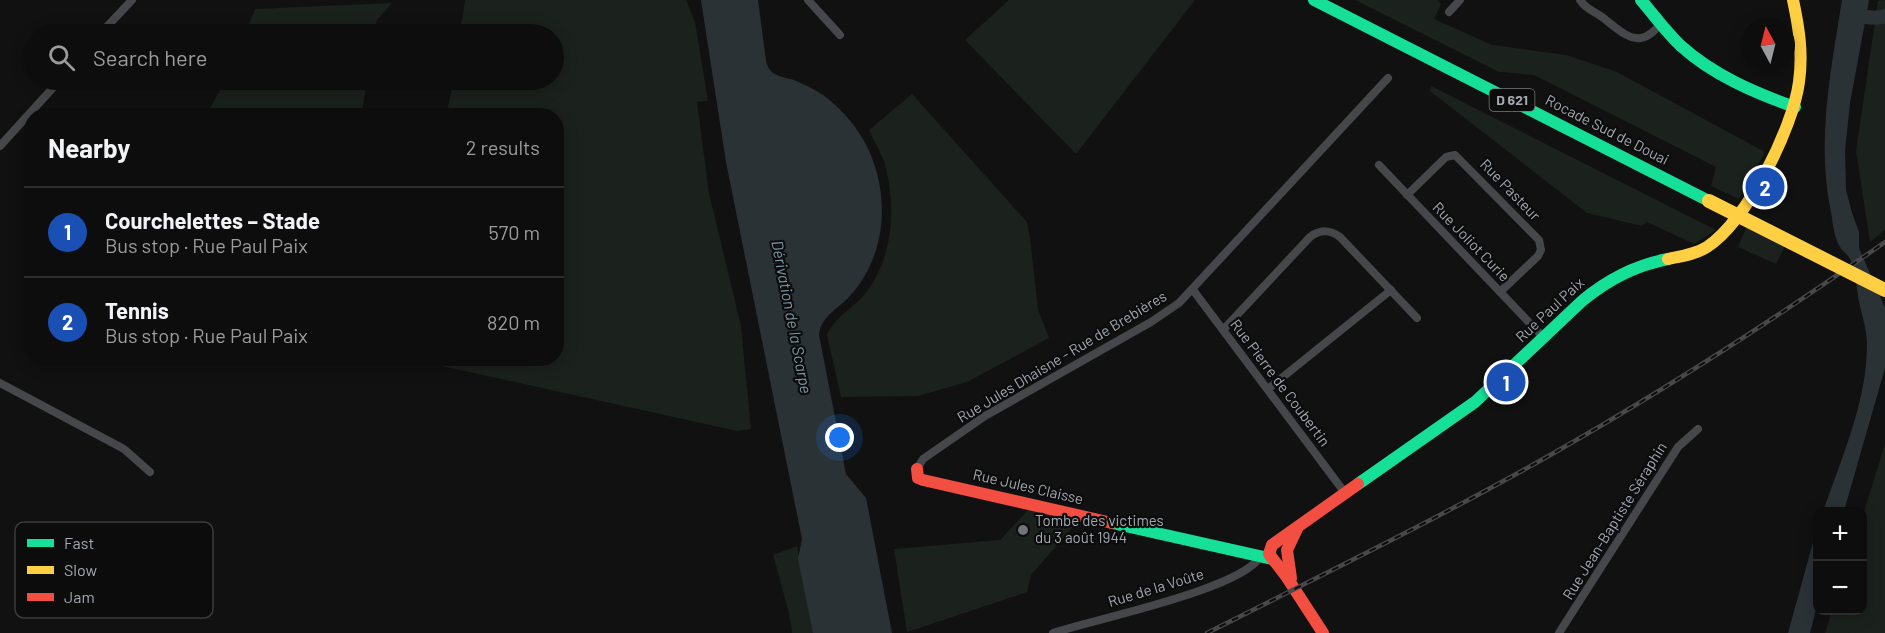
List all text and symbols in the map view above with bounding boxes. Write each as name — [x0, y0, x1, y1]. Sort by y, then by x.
north arrow — [1741, 18, 1795, 72]
search box — [24, 24, 564, 90]
icon: search — [45, 41, 78, 74]
text: Search here — [93, 44, 207, 70]
road number: D 621 — [1490, 89, 1534, 111]
street label: Rocade Sud de Douai — [1543, 90, 1672, 168]
text: Nearby — [48, 132, 130, 163]
text: 2 results — [466, 135, 540, 159]
street label: Rue Pasteur — [1477, 155, 1545, 224]
pin: 2 — [1746, 164, 1784, 210]
street label: Rue Joliot Curie — [1429, 198, 1514, 285]
text: Courchelettes – Stade — [105, 207, 320, 233]
text: 1 — [64, 220, 71, 244]
text: 570 m — [488, 220, 540, 244]
text: Bus stop · Rue Paul Paix — [105, 233, 308, 257]
water label: Dérivation de la Scarpe — [768, 239, 817, 395]
street label: Rue Paul Paix — [1511, 273, 1587, 345]
street label: Rue Jules Dhaisne - Rue de Brebières — [954, 286, 1169, 426]
text: Tennis — [105, 297, 169, 323]
text: 2 — [62, 310, 73, 334]
text: 820 m — [487, 310, 540, 334]
street label: Rue Pierre de Coubertin — [1227, 315, 1334, 449]
text: Bus stop · Rue Paul Paix — [105, 323, 308, 347]
pin: 1 — [1486, 360, 1526, 404]
your location — [825, 423, 854, 452]
street label: Rue Jean-Baptiste Séraphin — [1558, 438, 1670, 603]
street label: Rue Jules Claisse — [971, 465, 1085, 507]
map controls — [1813, 507, 1867, 615]
button: + — [1813, 507, 1867, 561]
place label: Tombe des victimes du 3 août 1944 — [1035, 511, 1164, 546]
legend — [15, 522, 213, 618]
marker: Tombe des victimes du 3 août 1944 — [1016, 523, 1030, 537]
text: Fast — [64, 533, 94, 552]
text: Slow — [64, 560, 97, 579]
button: − — [1813, 561, 1867, 615]
street label: Rue de la Voûte — [1106, 564, 1206, 610]
text: Jam — [64, 587, 95, 606]

